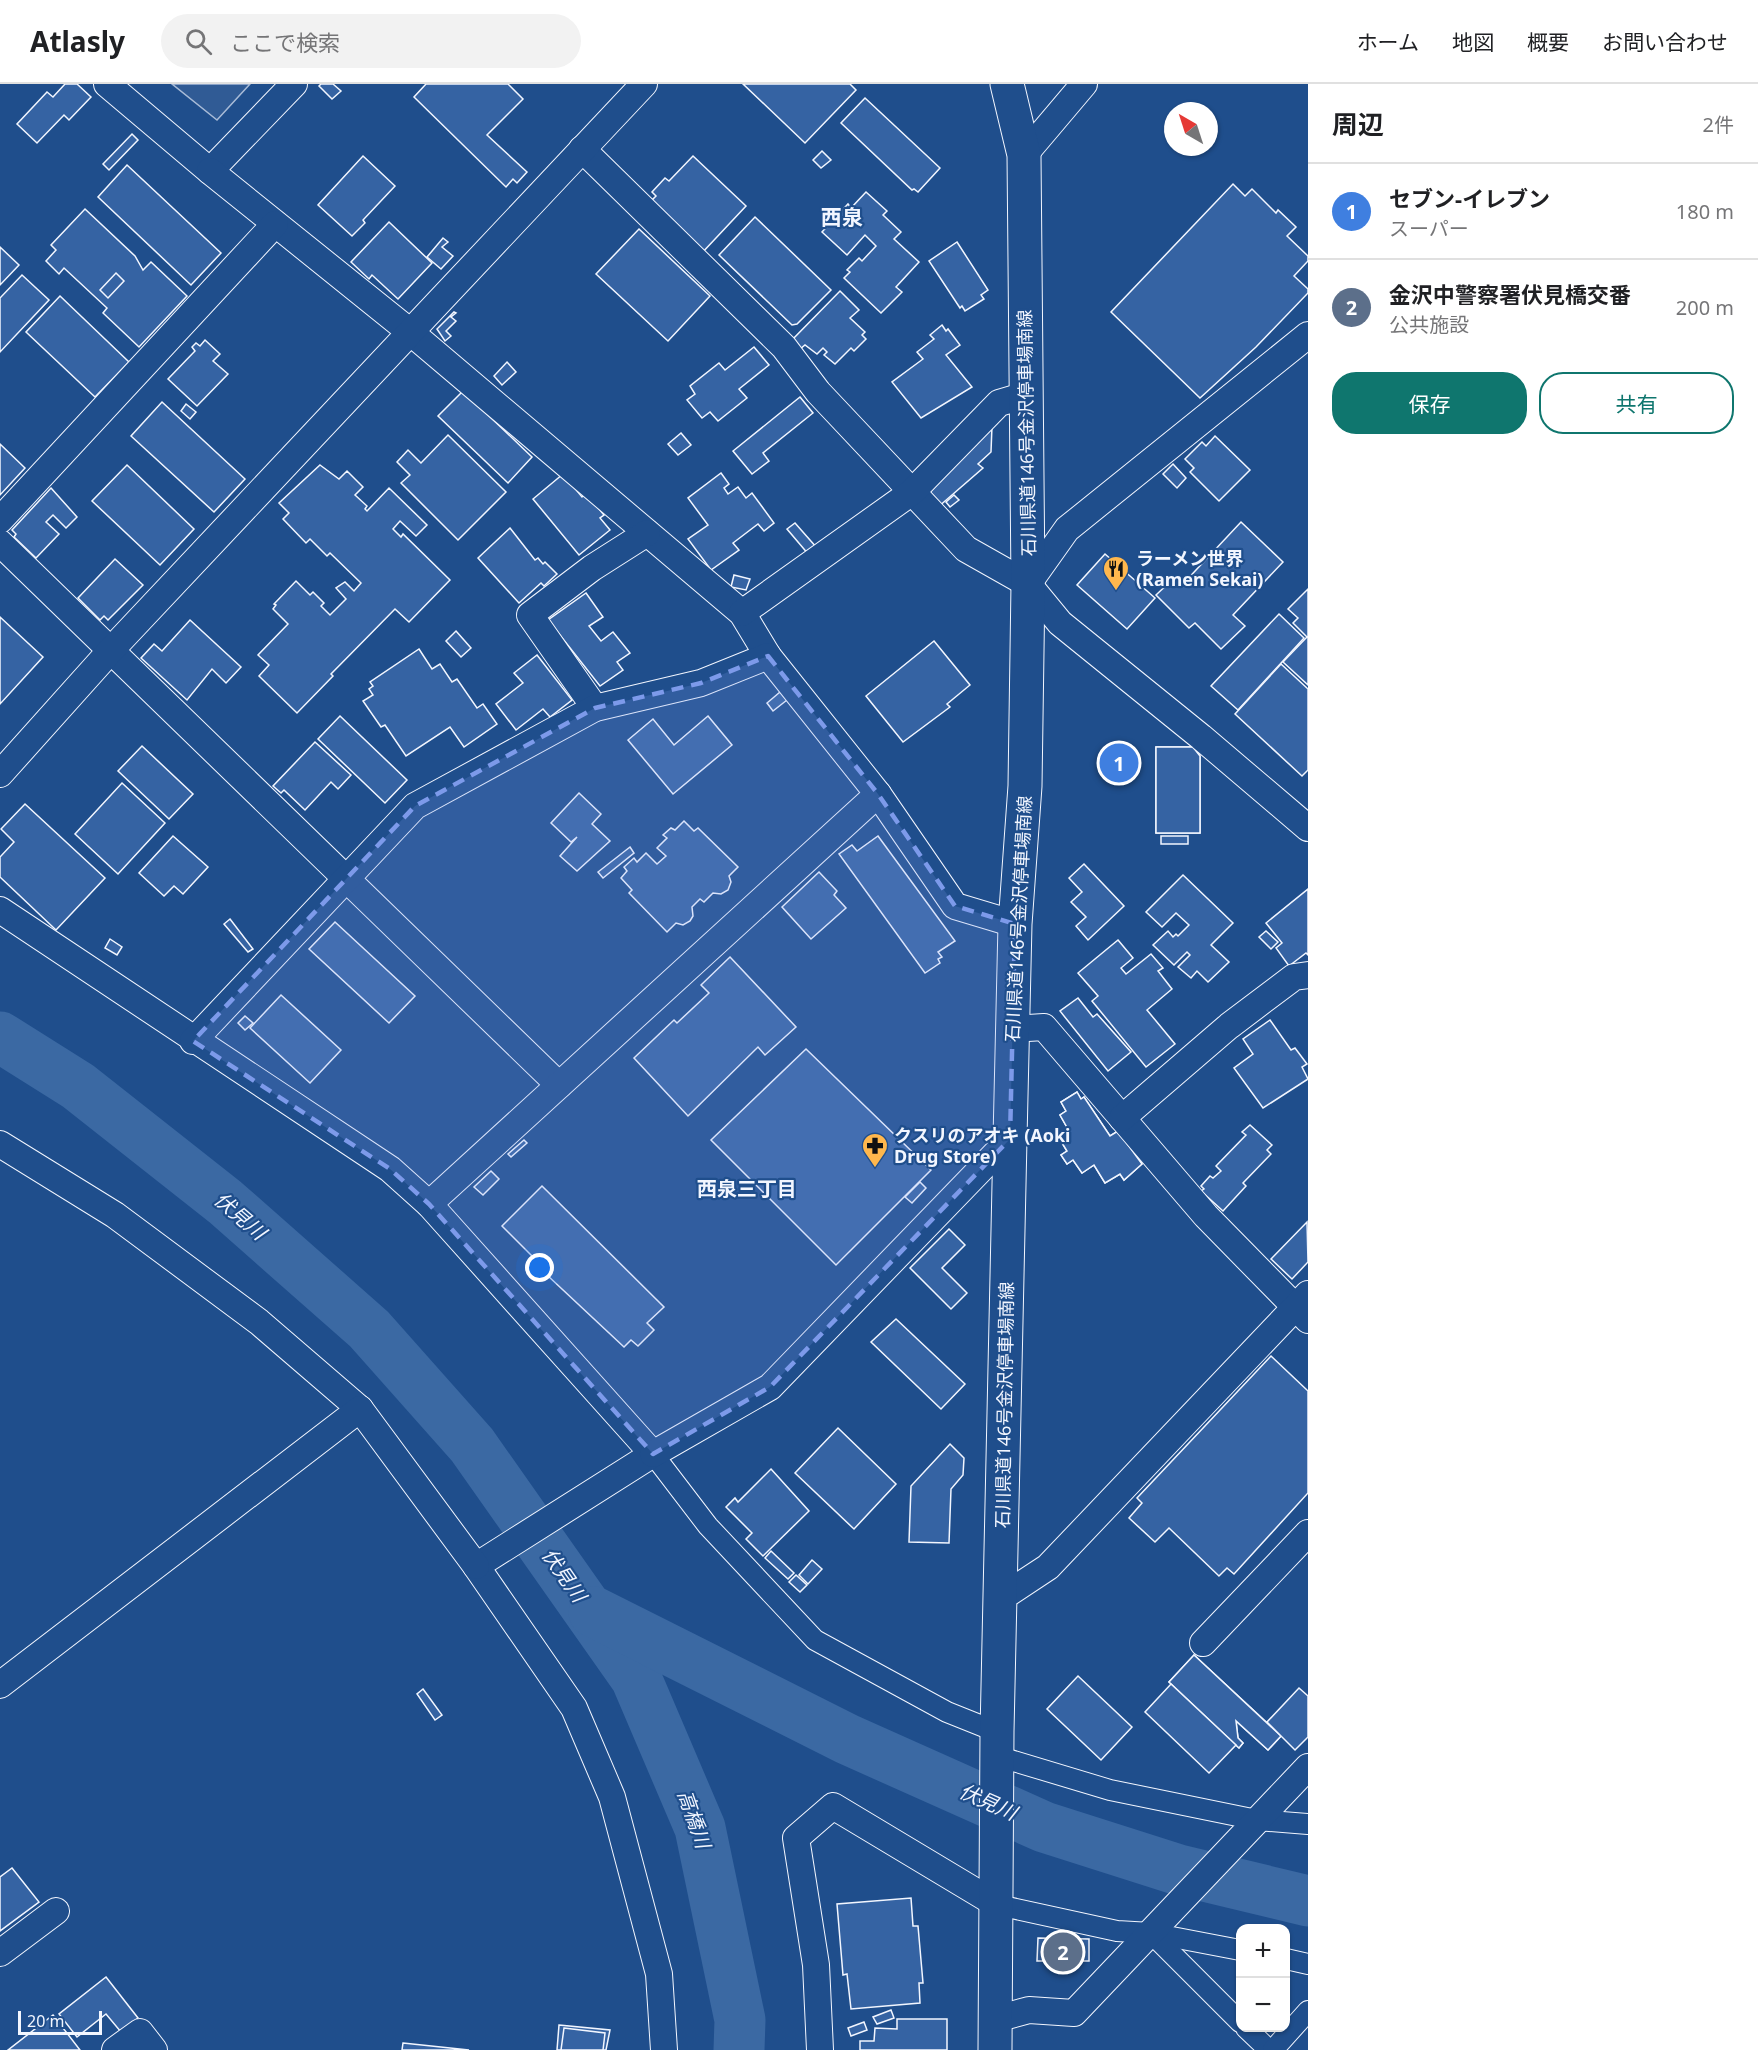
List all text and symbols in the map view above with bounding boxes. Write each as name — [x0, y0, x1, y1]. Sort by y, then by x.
search box — [161, 14, 581, 68]
text: Atlasly — [30, 22, 125, 60]
icon: search — [182, 25, 215, 58]
text: ここで検索 — [230, 27, 340, 57]
text: ホーム — [1357, 28, 1419, 56]
text: 地図 — [1452, 28, 1494, 56]
text: 概要 — [1527, 28, 1569, 56]
text: お問い合わせ — [1602, 28, 1728, 56]
north arrow — [1164, 102, 1218, 156]
text: 周辺 — [1332, 106, 1384, 142]
text: 2件 — [1703, 111, 1734, 138]
text: セブン-イレブン — [1389, 183, 1550, 213]
text: 1 — [1346, 198, 1357, 225]
text: 180 m — [1676, 198, 1734, 225]
district label: 西泉 — [821, 203, 863, 231]
text: スーパー — [1389, 215, 1469, 242]
text: 金沢中警察署伏見橋交番 — [1389, 279, 1631, 309]
text: 2 — [1346, 294, 1357, 321]
text: 200 m — [1676, 294, 1734, 321]
street label: 石川県道146号金沢停車場南線 — [1012, 309, 1040, 557]
text: 公共施設 — [1389, 311, 1469, 338]
button: 保存 — [1332, 372, 1527, 434]
button: 共有 — [1539, 372, 1734, 434]
place label: ラーメン世界 (Ramen Sekai) — [1136, 546, 1263, 591]
restaurant icon: ラーメン世界 (Ramen Sekai) — [1101, 554, 1131, 592]
pin: 1 — [1100, 740, 1138, 786]
street label: 石川県道146号金沢停車場南線 — [1000, 795, 1036, 1043]
place label: クスリのアオキ (Aoki Drug Store) — [894, 1123, 1071, 1168]
pharmacy icon: クスリのアオキ (Aoki Drug Store) — [860, 1131, 890, 1169]
district label: 西泉三丁目 — [697, 1175, 797, 1202]
water label: 伏見川 — [209, 1186, 273, 1247]
your location — [525, 1253, 554, 1282]
street label: 石川県道146号金沢停車場南線 — [990, 1281, 1018, 1529]
water label: 伏見川 — [536, 1542, 594, 1609]
water label: 伏見川 — [955, 1777, 1023, 1827]
water label: 高橋川 — [672, 1786, 718, 1853]
map controls — [1236, 1924, 1290, 2032]
button: + — [1236, 1924, 1290, 1978]
pin: 2 — [1044, 1930, 1082, 1974]
button: − — [1236, 1978, 1290, 2032]
scale bar — [18, 2008, 102, 2036]
text: 20 m — [27, 2010, 64, 2032]

